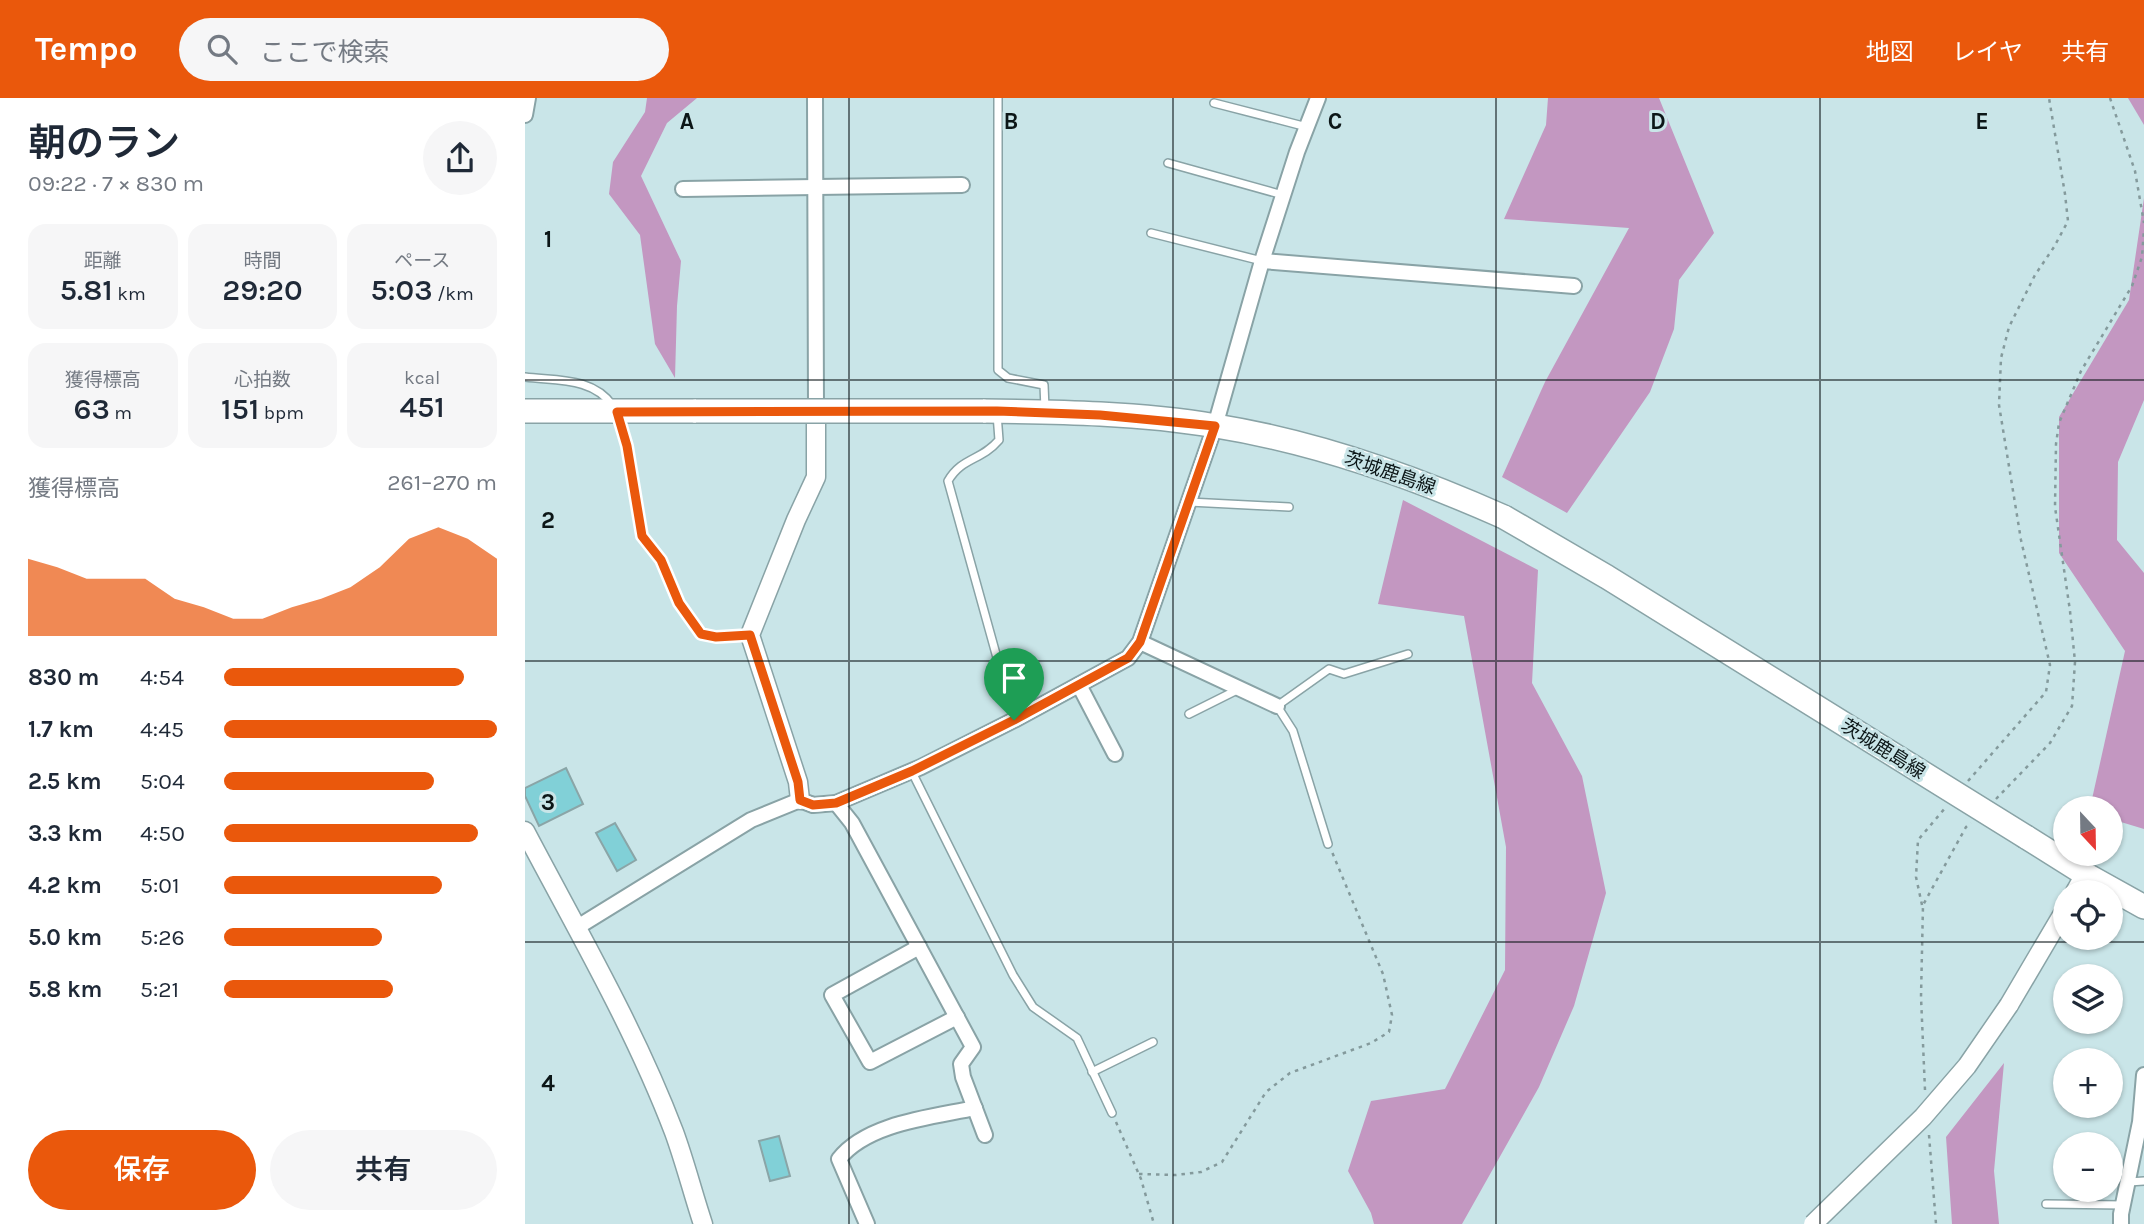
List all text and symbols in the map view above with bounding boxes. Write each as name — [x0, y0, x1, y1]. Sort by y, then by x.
search box — [179, 18, 669, 81]
text: Tempo — [35, 30, 137, 68]
icon: search — [203, 30, 241, 68]
text: ここで検索 — [259, 37, 389, 68]
text: 地図 — [1866, 38, 1914, 66]
text: レイヤ — [1952, 38, 2023, 66]
text: 共有 — [2061, 38, 2109, 66]
text: A — [680, 108, 694, 135]
text: B — [1004, 108, 1018, 135]
text: C — [1328, 108, 1342, 135]
text: D — [1650, 108, 1666, 135]
text: E — [1975, 108, 1989, 135]
text: 朝のラン — [28, 121, 180, 166]
button: share — [423, 121, 497, 195]
text: 09:22 · 7 × 830 m — [28, 170, 204, 197]
text: 1 — [544, 226, 552, 253]
text: 距離 — [84, 250, 122, 272]
text: 時間 — [243, 250, 282, 272]
text: ペース — [394, 250, 450, 272]
text: 5.81 — [60, 272, 113, 308]
text: 29:20 — [222, 272, 303, 308]
text: 5:03 — [370, 272, 433, 308]
text: km — [113, 283, 146, 305]
text: /km — [433, 283, 474, 305]
text: kcal — [404, 367, 440, 389]
text: 獲得標高 — [65, 369, 141, 391]
text: 心拍数 — [234, 369, 291, 391]
text: 451 — [399, 389, 445, 425]
text: 63 — [74, 391, 110, 427]
text: 151 — [221, 391, 259, 427]
text: m — [110, 402, 132, 424]
text: bpm — [259, 402, 304, 424]
street label: 茨城鹿島線 — [1341, 447, 1439, 499]
text: 261–270 m — [387, 469, 497, 496]
text: 獲得標高 — [28, 475, 120, 502]
text: 2 — [541, 507, 555, 534]
pin — [984, 648, 1044, 720]
icon: arrive — [995, 659, 1033, 697]
text: 830 m — [28, 664, 99, 691]
text: 4:54 — [140, 664, 184, 691]
street label: 茨城鹿島線 — [1837, 714, 1929, 784]
text: 1.7 km — [28, 716, 94, 743]
text: 4:45 — [140, 716, 184, 743]
text: 2.5 km — [28, 768, 102, 795]
text: 5:04 — [140, 768, 185, 795]
text: 3 — [541, 789, 555, 816]
north arrow — [2053, 796, 2123, 866]
map controls — [2053, 796, 2123, 1202]
text: 3.3 km — [28, 820, 103, 847]
text: 4:50 — [140, 820, 185, 847]
text: 4.2 km — [28, 872, 102, 899]
text: 5:01 — [140, 872, 180, 899]
button: locate — [2053, 880, 2123, 950]
text: 5.0 km — [28, 924, 102, 951]
text: 5:26 — [140, 924, 185, 951]
button: layers — [2053, 964, 2123, 1034]
text: 5.8 km — [28, 976, 102, 1003]
text: 5:21 — [140, 976, 179, 1003]
button: + — [2053, 1048, 2123, 1118]
text: 4 — [541, 1070, 555, 1097]
button: 保存 — [28, 1130, 256, 1210]
button: 共有 — [270, 1130, 497, 1210]
button: − — [2053, 1132, 2123, 1202]

